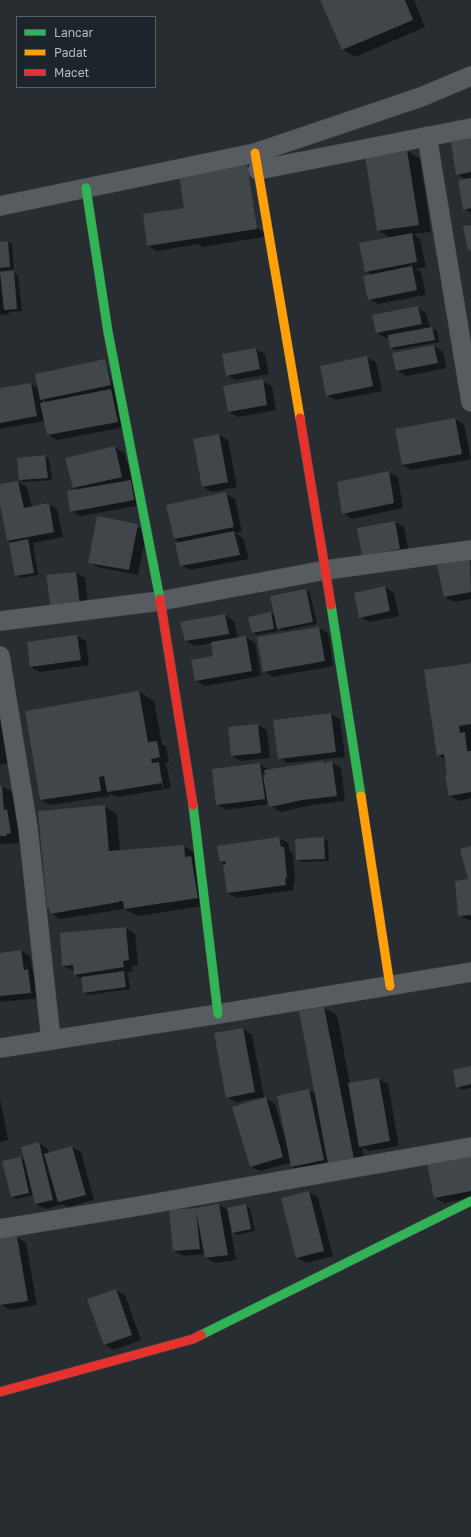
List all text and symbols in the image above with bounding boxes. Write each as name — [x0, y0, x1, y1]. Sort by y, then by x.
legend — [16, 16, 156, 88]
text: Lancar — [54, 25, 93, 40]
text: Padat — [54, 45, 87, 60]
text: Macet — [54, 65, 89, 80]

